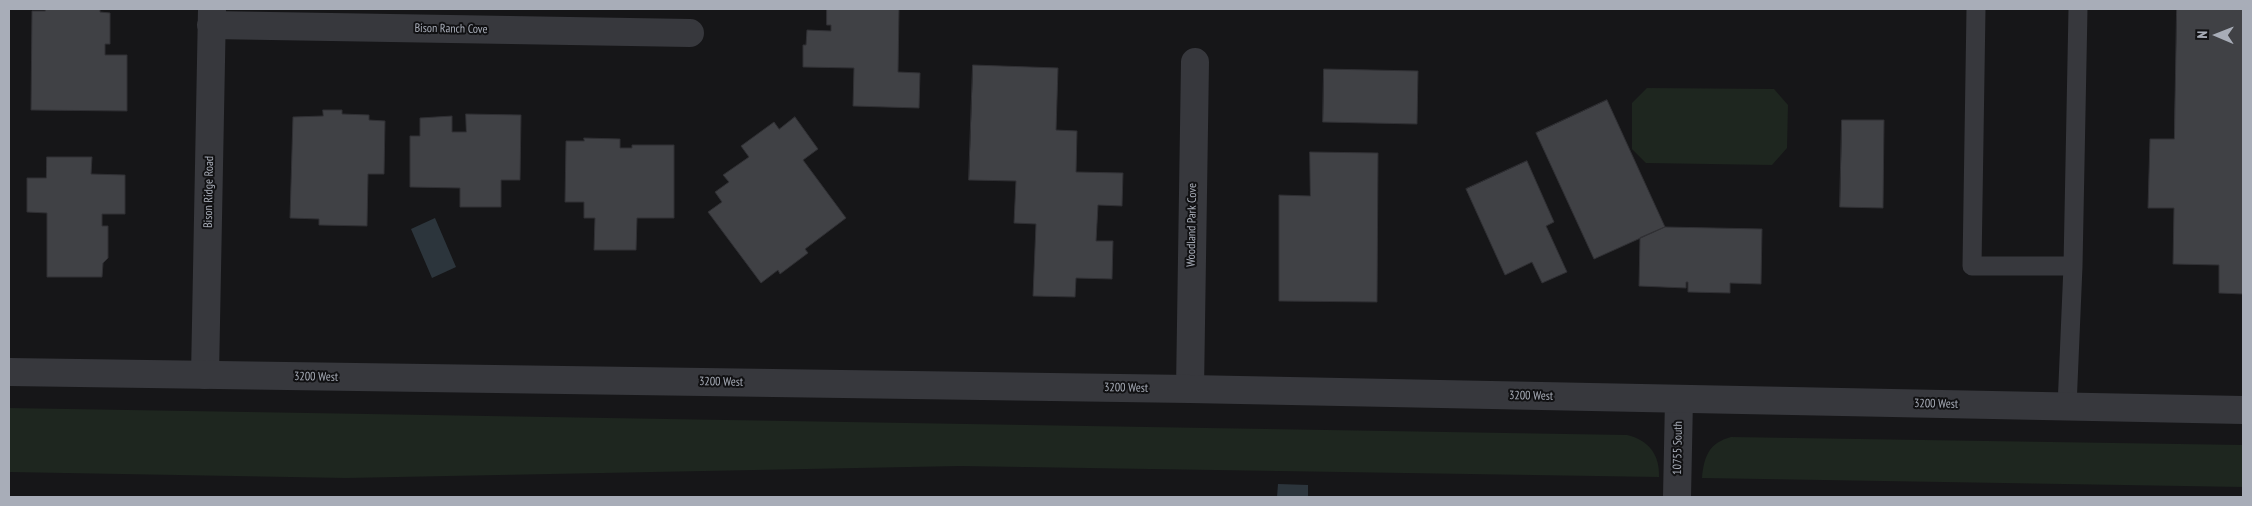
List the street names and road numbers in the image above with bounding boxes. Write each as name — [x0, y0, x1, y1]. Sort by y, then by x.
street label: Bison Ranch Cove — [414, 21, 488, 37]
street label: Bison Ridge Road — [201, 156, 217, 228]
street label: Woodland Park Cove — [1184, 183, 1200, 267]
street label: 3200 West — [294, 369, 338, 385]
street label: 3200 West — [699, 374, 743, 390]
street label: 3200 West — [1104, 380, 1148, 396]
street label: 3200 West — [1509, 388, 1553, 404]
street label: 3200 West — [1914, 396, 1958, 412]
street label: 10755 South — [1670, 421, 1686, 475]

